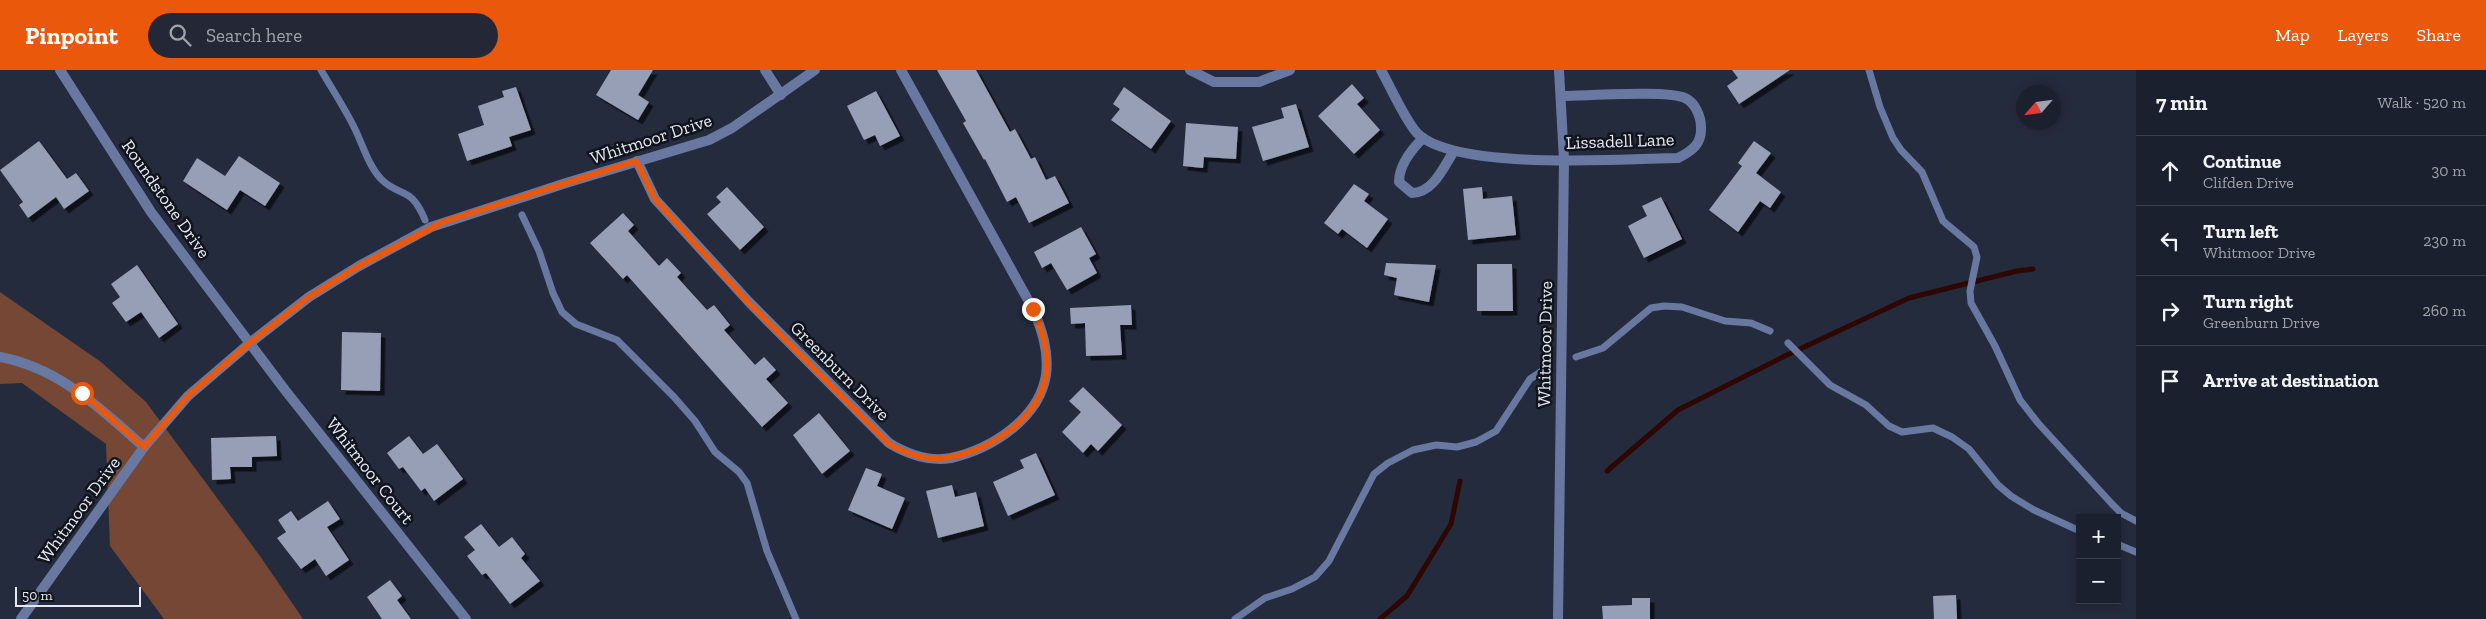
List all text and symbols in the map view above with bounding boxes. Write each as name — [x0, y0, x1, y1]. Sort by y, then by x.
search box — [148, 13, 498, 58]
text: Pinpoint — [25, 21, 118, 50]
icon: search — [166, 21, 194, 49]
text: Search here — [206, 24, 302, 47]
text: Map — [2275, 24, 2310, 46]
text: Layers — [2338, 24, 2389, 46]
text: Share — [2417, 24, 2461, 46]
north arrow — [2016, 85, 2061, 130]
text: 7 min — [2156, 90, 2207, 115]
text: Walk · 520 m — [2378, 93, 2466, 112]
street label: Whitmoor Drive — [588, 109, 714, 169]
street label: Lissadell Lane — [1565, 128, 1675, 154]
street label: Roundstone Drive — [117, 136, 215, 262]
text: Continue — [2203, 150, 2281, 173]
icon: ahead — [2156, 157, 2184, 185]
text: 30 m — [2432, 161, 2466, 180]
text: Clifden Drive — [2203, 173, 2294, 192]
text: Turn left — [2203, 220, 2278, 243]
icon: left — [2156, 227, 2184, 255]
text: 230 m — [2423, 231, 2466, 250]
text: Whitmoor Drive — [2203, 243, 2315, 262]
street label: Whitmoor Drive — [1533, 281, 1557, 407]
text: Turn right — [2203, 290, 2293, 313]
icon: right — [2156, 297, 2184, 325]
route end — [1022, 298, 1045, 321]
text: 260 m — [2423, 301, 2466, 320]
text: Greenburn Drive — [2203, 313, 2320, 332]
street label: Greenburn Drive — [786, 317, 894, 425]
icon: arrive — [2156, 367, 2184, 395]
text: Arrive at destination — [2203, 369, 2379, 392]
route start — [71, 382, 94, 405]
street label: Whitmoor Court — [322, 413, 419, 529]
street label: Whitmoor Drive — [33, 452, 125, 568]
map controls — [2076, 514, 2121, 604]
button: + — [2076, 514, 2121, 559]
button: − — [2076, 559, 2121, 604]
scale bar — [15, 584, 141, 607]
text: 50 m — [22, 587, 53, 604]

